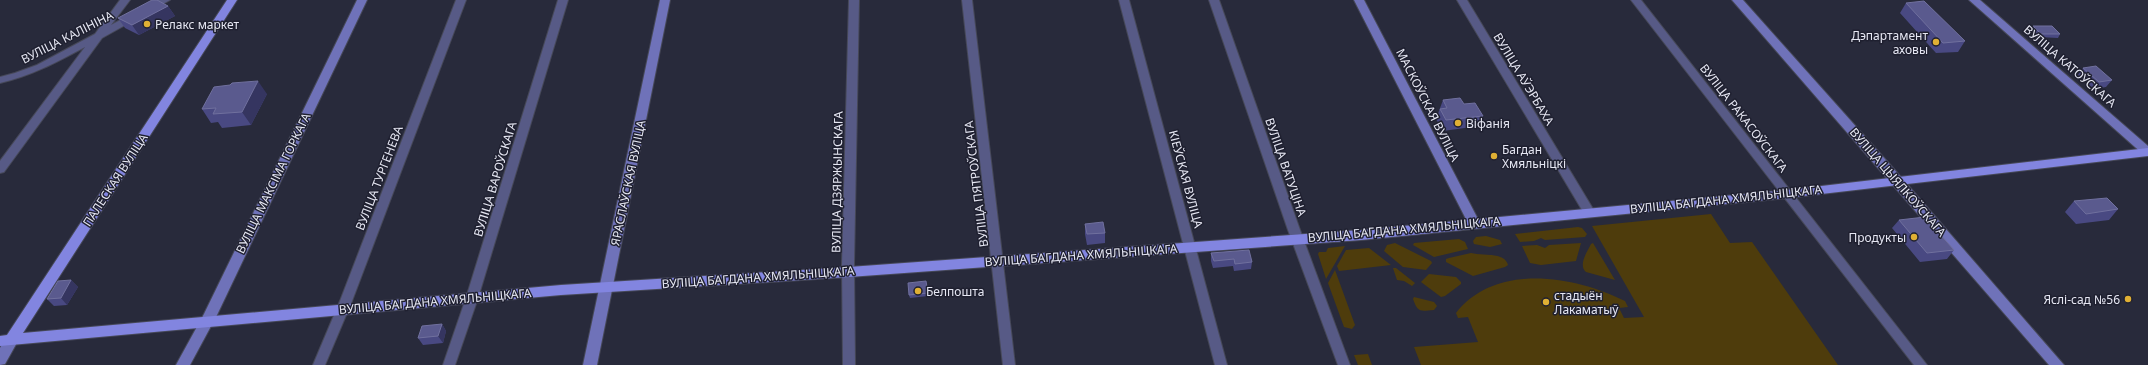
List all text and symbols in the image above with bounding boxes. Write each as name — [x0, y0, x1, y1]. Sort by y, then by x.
street label: ВУЛІЦА КАЛІНІНА — [18, 6, 116, 68]
place label: Релакс маркет — [155, 16, 239, 33]
marker: Релакс маркет — [142, 19, 152, 29]
street label: ВУЛІЦА КАТОЎСКАГА — [2020, 21, 2120, 111]
place label: Дэпартамент аховы — [1851, 27, 1928, 58]
street label: ВУЛІЦА АЎЭРБАХА — [1490, 30, 1558, 129]
marker: Дэпартамент аховы — [1931, 37, 1941, 47]
street label: МАСКОЎСКАЯ ВУЛІЦА — [1392, 46, 1464, 165]
street label: ВУЛІЦА РАКАСОЎСКАГА — [1696, 60, 1792, 176]
street label: ВУЛІЦА МАКСІМА ГОРКАГА — [232, 110, 315, 256]
street label: ВУЛІЦА ДЗЯРЖЫНСКАГА — [827, 111, 847, 253]
street label: ВУЛІЦА ВАТУЦІНА — [1261, 115, 1311, 219]
place label: Віфанія — [1466, 115, 1510, 132]
street label: ЯРАСЛАЎСКАЯ ВУЛІЦА — [606, 118, 650, 247]
marker: Віфанія — [1453, 118, 1463, 128]
street label: ВУЛІЦА ВАРОЎСКАГА — [469, 119, 521, 239]
street label: ВУЛІЦА ПЯТРОЎСКАГА — [960, 119, 992, 248]
street label: ВУЛІЦА ТУРГЕНЕВА — [351, 123, 407, 233]
street label: ВУЛІЦА ЦЫЯЛКОЎСКАГА — [1846, 124, 1950, 240]
street label: КІЕЎСКАЯ ВУЛІЦА — [1165, 128, 1207, 230]
street label: ПАЛЕСКАЯ ВУЛІЦА — [79, 130, 152, 230]
place label: Багдан Хмяльніцкі — [1502, 141, 1566, 172]
marker: Багдан Хмяльніцкі — [1489, 151, 1499, 161]
street label: ВУЛІЦА БАГДАНА ХМЯЛЬНІЦКАГА — [1629, 180, 1823, 218]
street label: ВУЛІЦА БАГДАНА ХМЯЛЬНІЦКАГА — [1307, 212, 1501, 246]
place label: Продукты — [1848, 229, 1906, 246]
marker: Продукты — [1909, 232, 1919, 242]
street label: ВУЛІЦА БАГДАНА ХМЯЛЬНІЦКАГА — [984, 240, 1178, 270]
street label: ВУЛІЦА БАГДАНА ХМЯЛЬНІЦКАГА — [661, 262, 855, 292]
place label: Белпошта — [926, 283, 984, 300]
street label: ВУЛІЦА БАГДАНА ХМЯЛЬНІЦКАГА — [338, 284, 532, 318]
marker: Белпошта — [913, 286, 923, 296]
place label: стадыён Лакаматыў — [1554, 287, 1619, 318]
place label: Яслі-сад №56 — [2043, 291, 2120, 308]
marker: Яслі-сад №56 — [2123, 294, 2133, 304]
marker: стадыён Лакаматыў — [1541, 297, 1551, 307]

